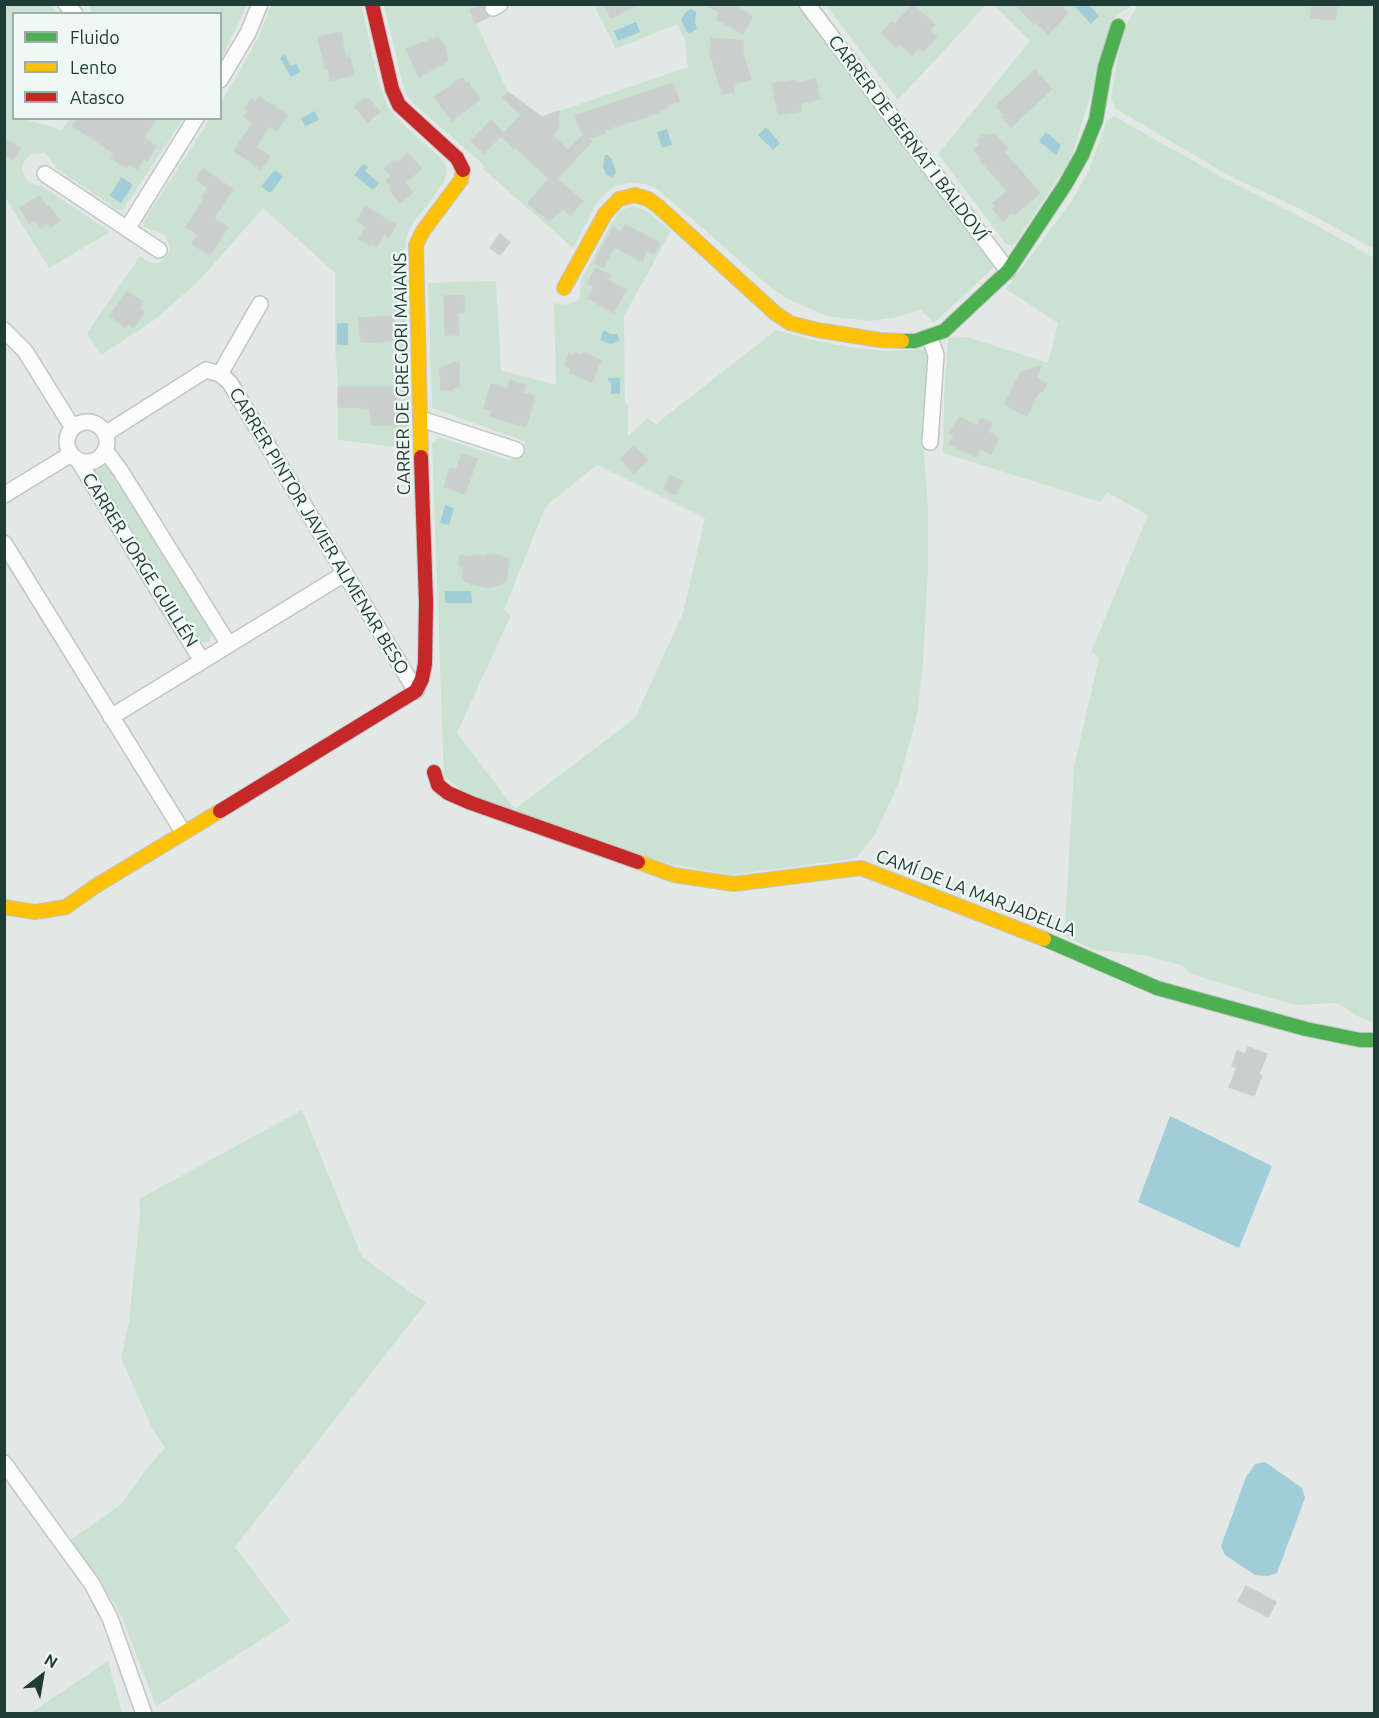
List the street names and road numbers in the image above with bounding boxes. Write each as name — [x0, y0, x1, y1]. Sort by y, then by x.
street label: CARRER DE BERNAT I BALDOVÍ — [824, 31, 992, 245]
street label: CARRER DE GREGORI MAIANS — [389, 252, 415, 496]
street label: CARRER PINTOR JAVIER ALMENAR BESO — [225, 384, 413, 678]
street label: CARRER JORGE GUILLÉN — [78, 469, 202, 651]
street label: CAMÍ DE LA MARJADELLA — [873, 845, 1079, 941]

